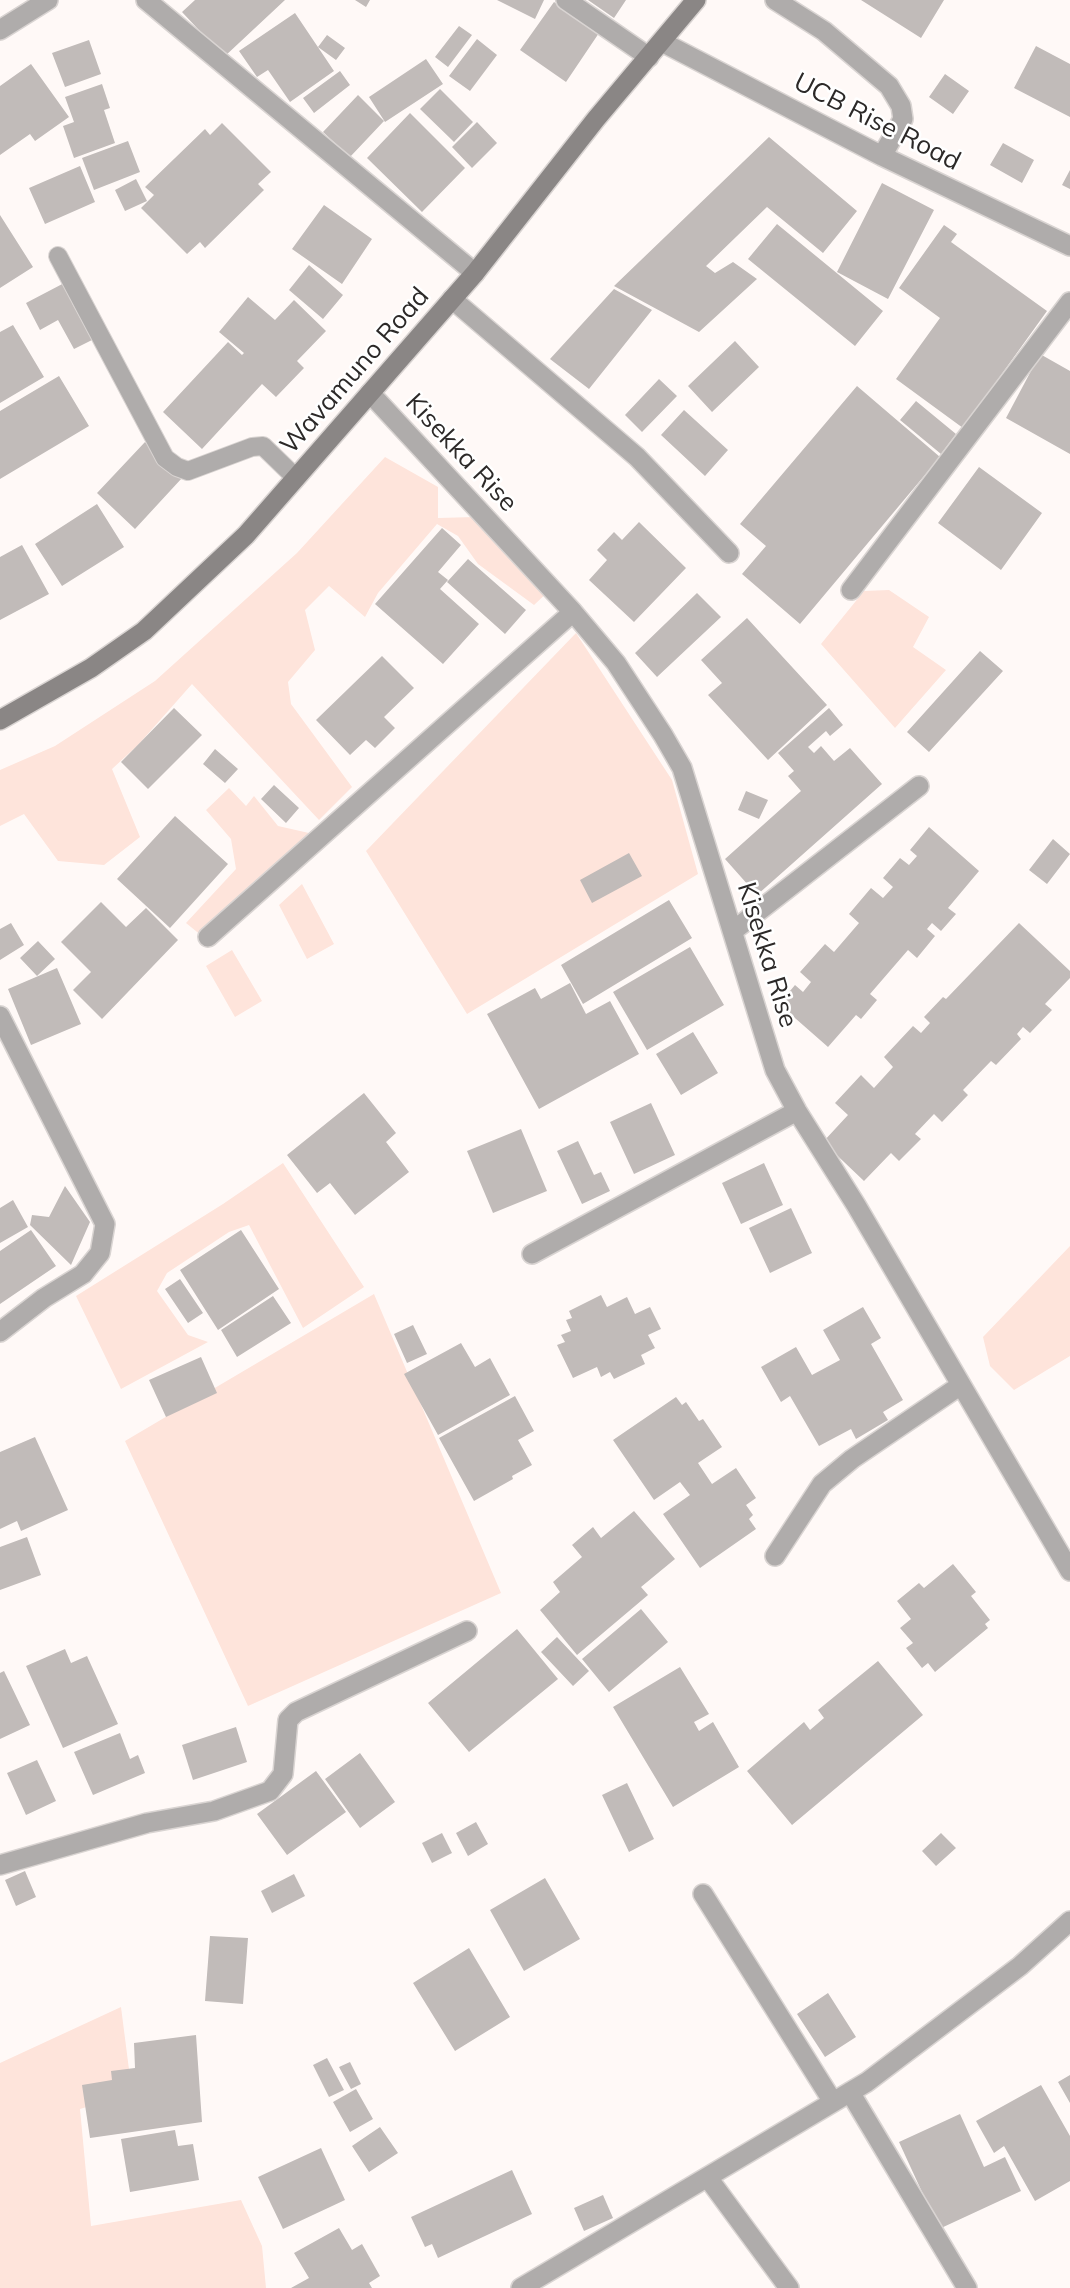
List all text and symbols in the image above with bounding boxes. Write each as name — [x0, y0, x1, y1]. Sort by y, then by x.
street label: UCB Rise Road — [788, 67, 966, 177]
street label: Wavamuno Road — [274, 281, 436, 461]
street label: Kisekka Rise — [398, 388, 524, 518]
street label: Kisekka Rise — [730, 879, 804, 1031]

